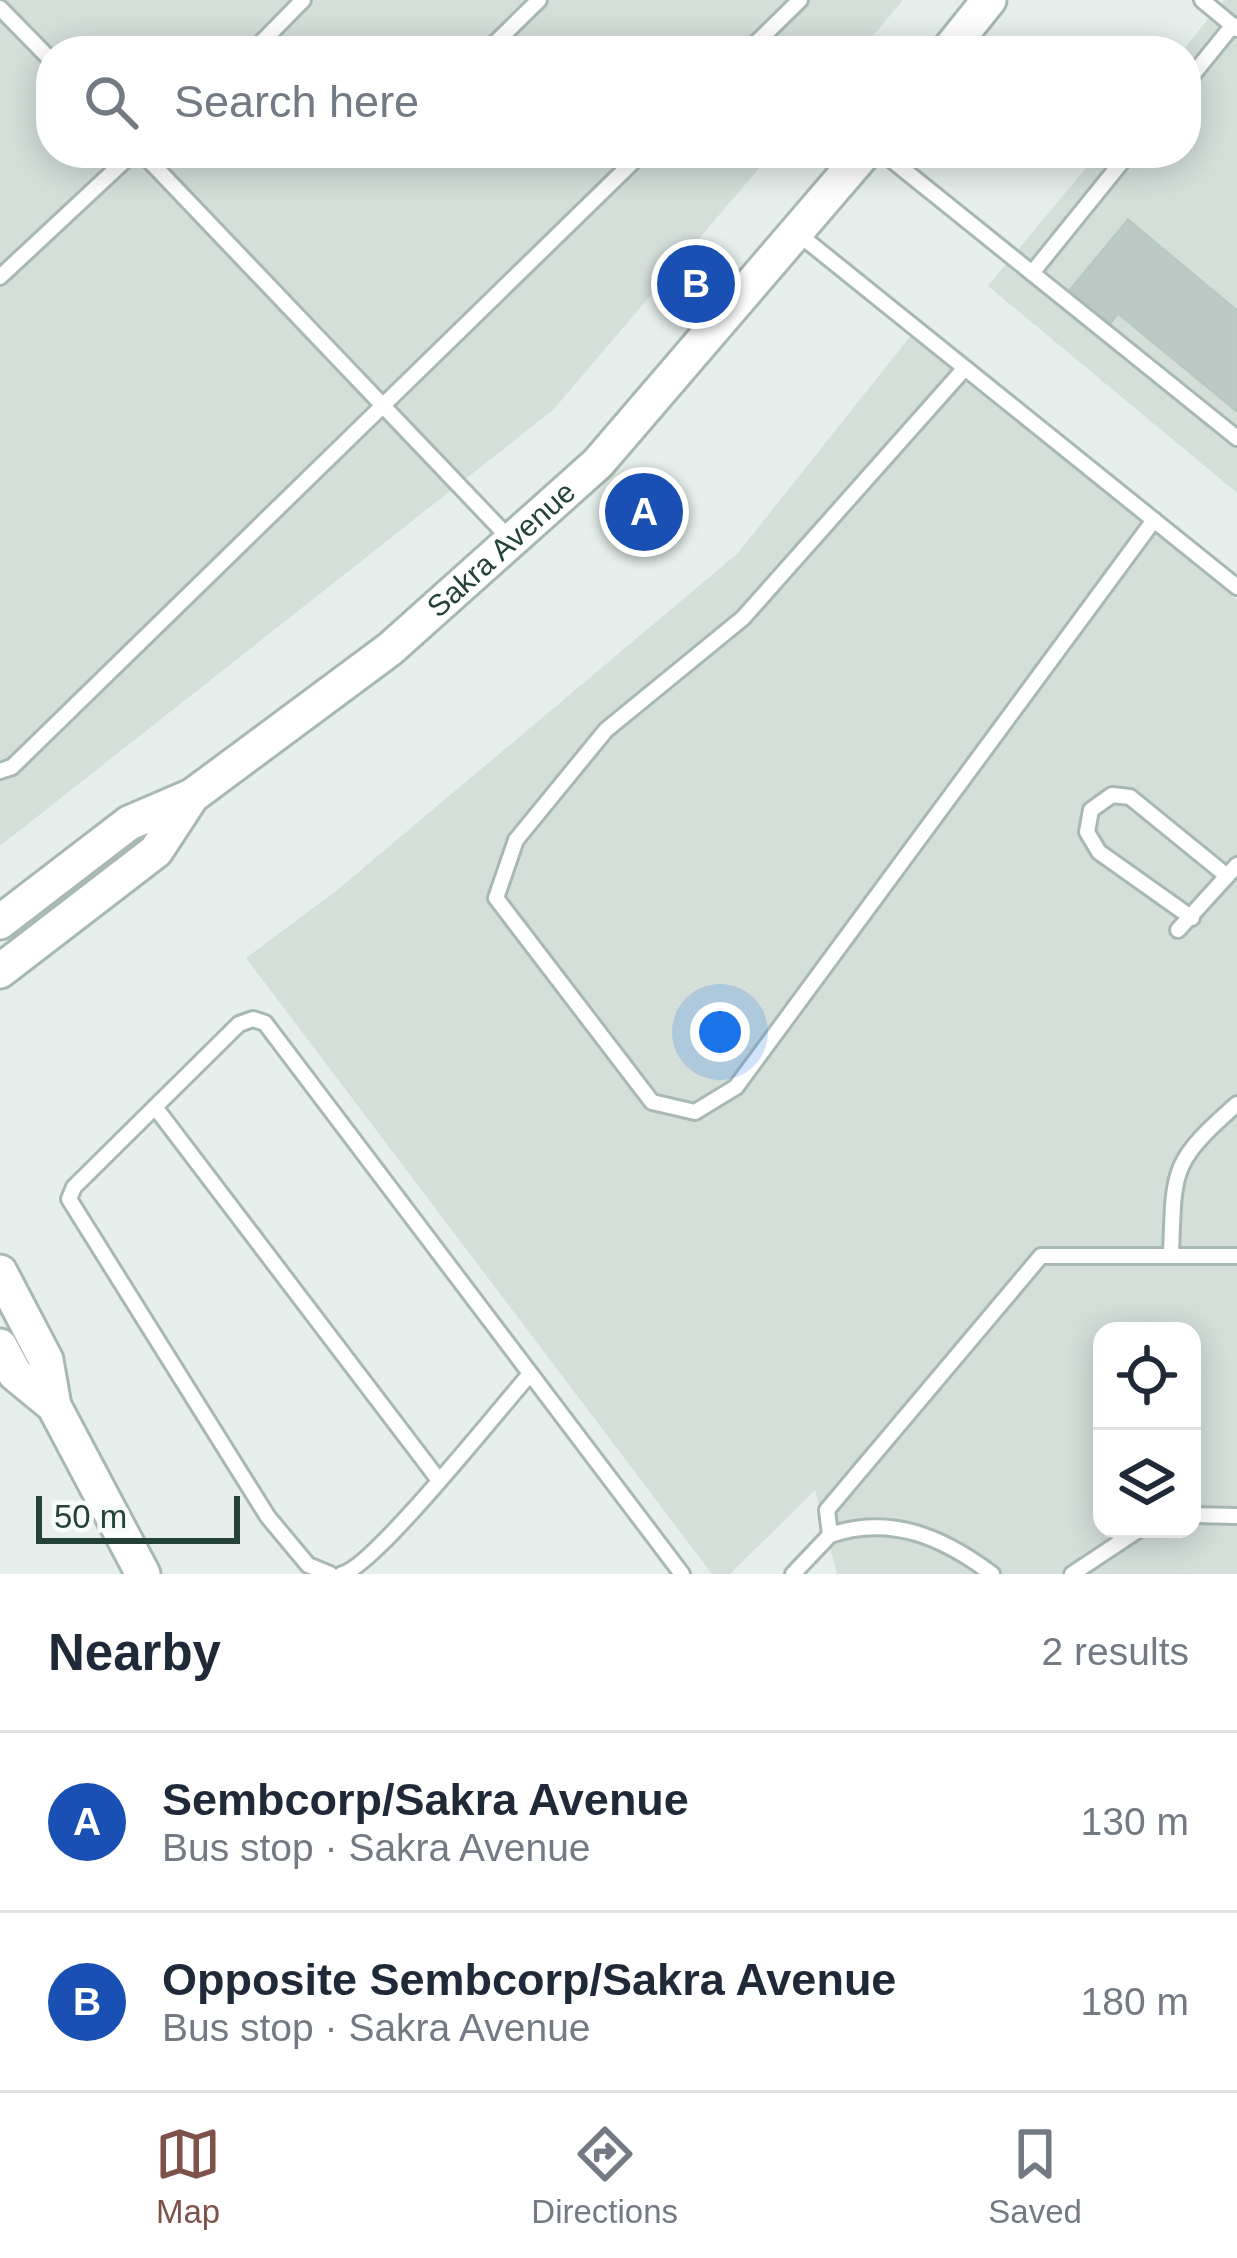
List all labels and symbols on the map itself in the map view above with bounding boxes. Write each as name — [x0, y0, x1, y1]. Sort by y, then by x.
pin: B — [657, 239, 735, 329]
pin: A — [605, 467, 683, 557]
street label: Sakra Avenue — [420, 475, 581, 624]
your location — [690, 1002, 750, 1062]
scale bar — [36, 1490, 240, 1543]

